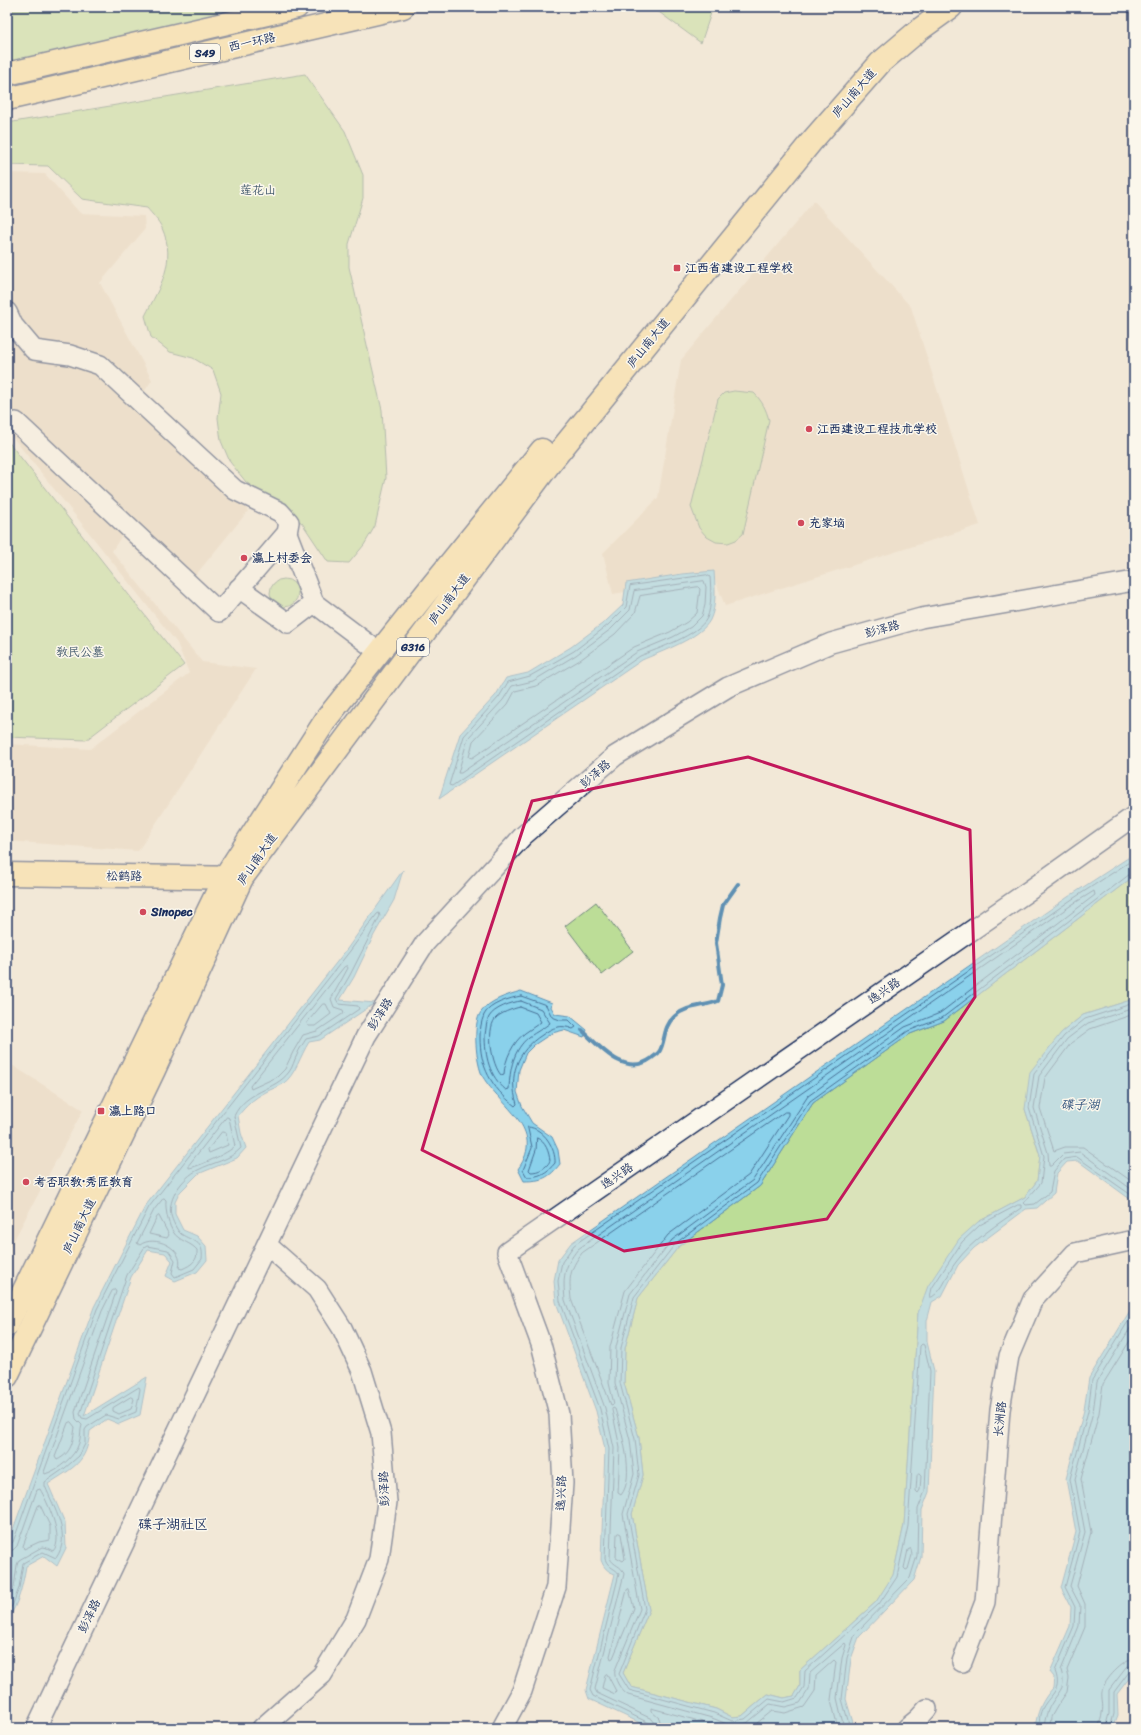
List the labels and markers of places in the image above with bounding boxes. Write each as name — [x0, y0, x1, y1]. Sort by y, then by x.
place label: 江西省建设工程学校 — [685, 257, 793, 279]
marker: 江西省建设工程学校 — [672, 263, 682, 273]
place label: 江西建设工程技术学校 — [817, 418, 937, 440]
marker: 江西建设工程技术学校 — [804, 424, 814, 434]
place label: 充家垴 — [809, 512, 845, 534]
marker: 充家垴 — [796, 518, 806, 528]
place label: 瀛上村委会 — [252, 547, 312, 569]
marker: 瀛上村委会 — [239, 553, 249, 563]
place label: Sinopec — [150, 901, 194, 923]
marker: Sinopec — [138, 907, 148, 917]
place label: 瀛上路口 — [109, 1100, 157, 1122]
marker: 瀛上路口 — [96, 1106, 106, 1116]
place label: 考否职教·秀匠教育 — [34, 1171, 133, 1193]
marker: 考否职教·秀匠教育 — [21, 1177, 31, 1187]

